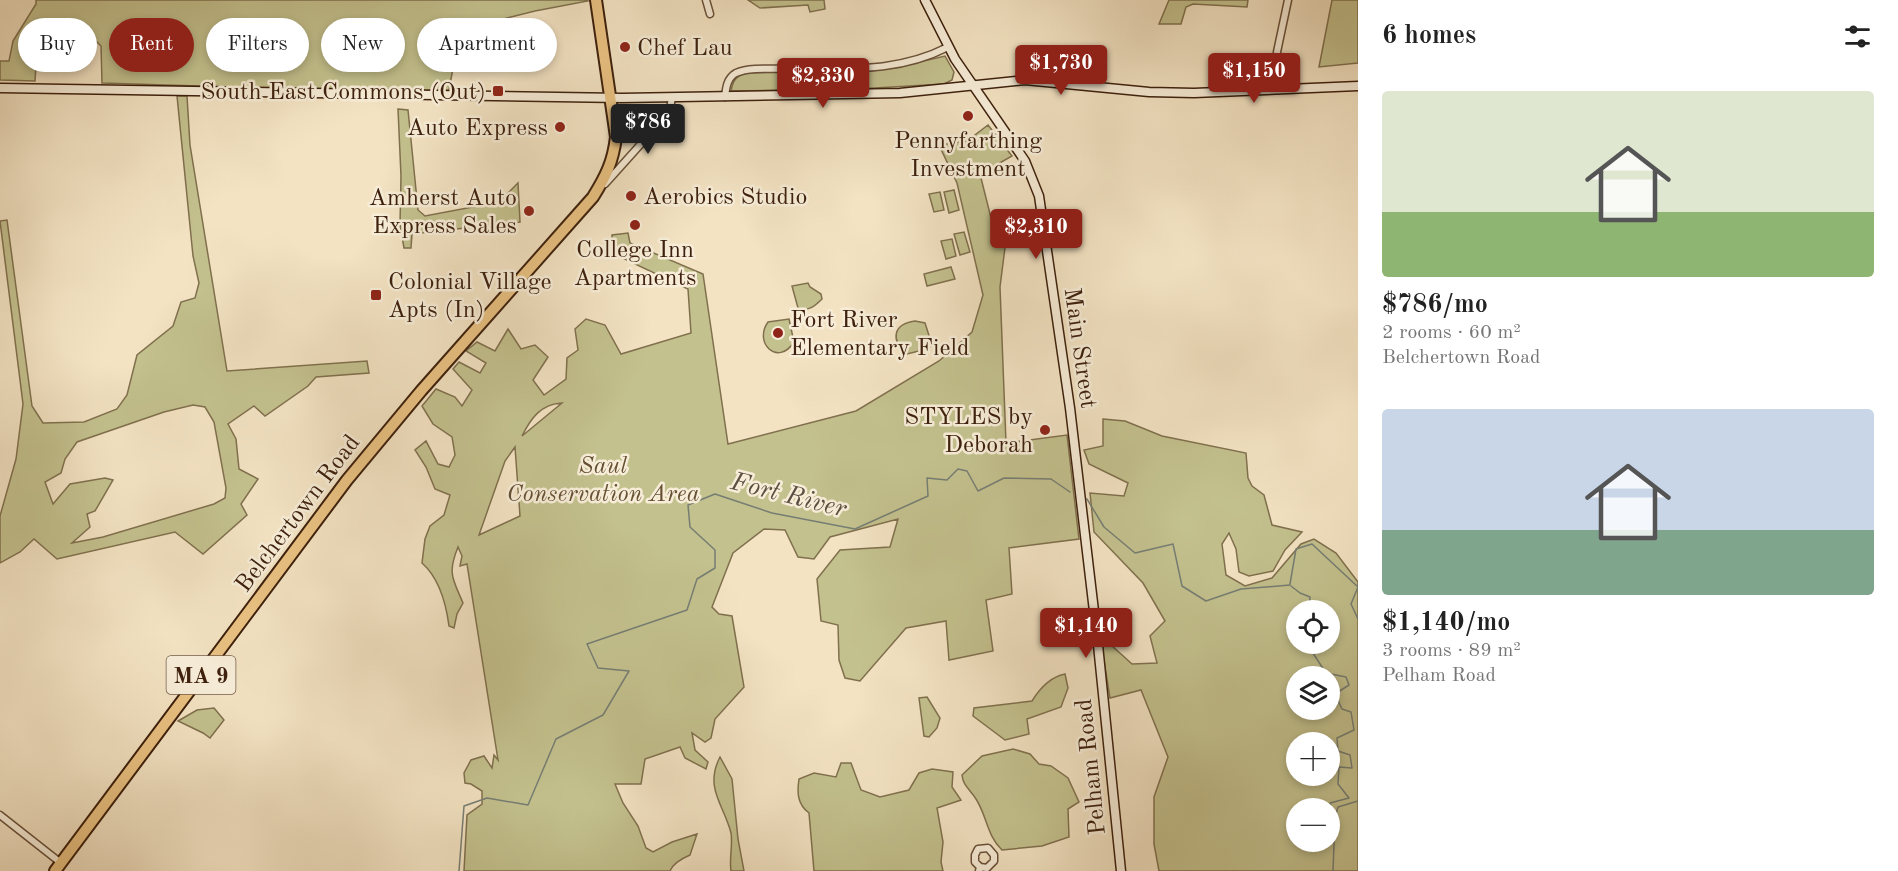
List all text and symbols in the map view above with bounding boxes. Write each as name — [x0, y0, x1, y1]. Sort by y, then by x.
chip: Buy — [18, 18, 97, 72]
chip: Rent — [109, 18, 194, 72]
chip: Filters — [206, 18, 309, 72]
chip: New — [321, 18, 405, 72]
chip: Apartment — [417, 18, 557, 72]
icon: filters — [1841, 20, 1874, 53]
text: 6 homes — [1382, 23, 1476, 49]
place label: Chef Lau — [637, 37, 733, 61]
marker: Chef Lau — [618, 40, 632, 54]
pin: $1,730 — [1012, 45, 1110, 96]
pin: $1,150 — [1205, 53, 1303, 104]
text: $1,730 — [1029, 54, 1093, 74]
pin: $2,330 — [774, 58, 872, 109]
text: $1,150 — [1222, 62, 1286, 82]
text: $2,330 — [791, 67, 855, 87]
place label: South East Commons (Out) — [200, 81, 486, 105]
marker: South East Commons (Out) — [491, 84, 505, 98]
pin: $786 — [612, 104, 684, 155]
marker: Pennyfarthing Investment — [961, 109, 975, 123]
text: $786 — [625, 113, 671, 133]
place label: Auto Express — [407, 117, 548, 141]
marker: Auto Express — [553, 120, 567, 134]
place label: Pennyfarthing Investment — [894, 130, 1042, 182]
icon: home — [1574, 130, 1682, 238]
place label: Aerobics Studio — [643, 186, 808, 210]
place label: Amherst Auto Express Sales — [369, 187, 517, 239]
marker: Aerobics Studio — [624, 189, 638, 203]
marker: Amherst Auto Express Sales — [522, 204, 536, 218]
pin: $2,310 — [987, 209, 1085, 260]
marker: College Inn Apartments — [628, 218, 642, 232]
text: $2,310 — [1004, 218, 1068, 238]
place label: College Inn Apartments — [574, 239, 696, 291]
place label: Colonial Village Apts (In) — [388, 271, 552, 323]
street label: Main Street — [1059, 286, 1099, 410]
marker: Colonial Village Apts (In) — [369, 288, 383, 302]
text: $786/mo — [1382, 292, 1488, 318]
place label: Fort River Elementary Field — [790, 309, 969, 361]
text: 2 rooms · 60 m² — [1382, 323, 1521, 343]
marker: Fort River Elementary Field — [771, 326, 785, 340]
text: Belchertown Road — [1382, 348, 1540, 368]
place label: STYLES by Deborah — [904, 406, 1033, 458]
marker: STYLES by Deborah — [1038, 423, 1052, 437]
street label: Belchertown Road — [232, 431, 365, 597]
icon: home — [1574, 448, 1682, 556]
park label: Saul Conservation Area — [506, 455, 700, 507]
water label: Fort River — [727, 469, 850, 523]
map controls — [1286, 600, 1340, 852]
button: locate — [1286, 600, 1340, 654]
pin: $1,140 — [1037, 608, 1135, 659]
text: $1,140/mo — [1382, 610, 1510, 636]
text: $1,140 — [1054, 617, 1118, 637]
text: 3 rooms · 89 m² — [1382, 641, 1521, 661]
road number: MA 9 — [166, 656, 236, 694]
button: layers — [1286, 666, 1340, 720]
text: Pelham Road — [1382, 666, 1496, 686]
street label: Pelham Road — [1073, 698, 1111, 836]
button: + — [1286, 732, 1340, 786]
button: − — [1286, 798, 1340, 852]

